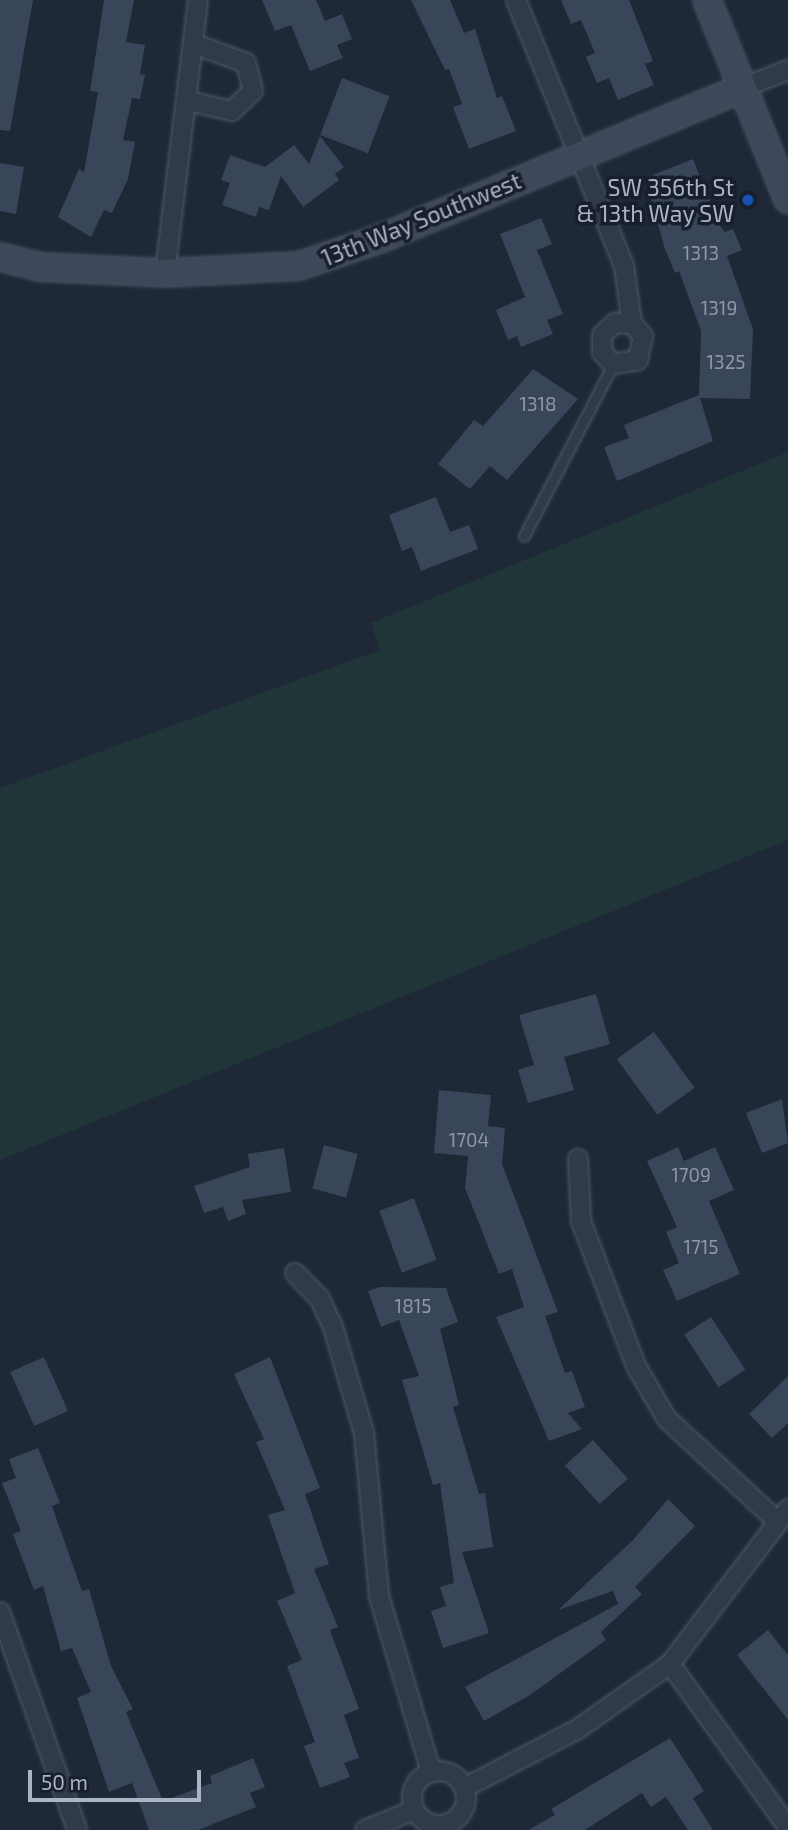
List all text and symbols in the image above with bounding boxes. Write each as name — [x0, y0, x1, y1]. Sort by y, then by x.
street label: 13th Way Southwest — [317, 166, 525, 272]
place label: SW 356th St & 13th Way SW — [576, 173, 734, 227]
marker: SW 356th St & 13th Way SW — [740, 192, 756, 208]
house number: 1313 — [683, 242, 719, 264]
house number: 1319 — [701, 297, 737, 319]
house number: 1325 — [707, 351, 745, 373]
house number: 1318 — [519, 393, 557, 415]
house number: 1704 — [449, 1129, 489, 1151]
house number: 1709 — [671, 1164, 711, 1186]
house number: 1715 — [683, 1236, 719, 1258]
house number: 1815 — [395, 1295, 431, 1317]
scale bar — [32, 1756, 205, 1800]
text: 50 m — [41, 1769, 88, 1794]

